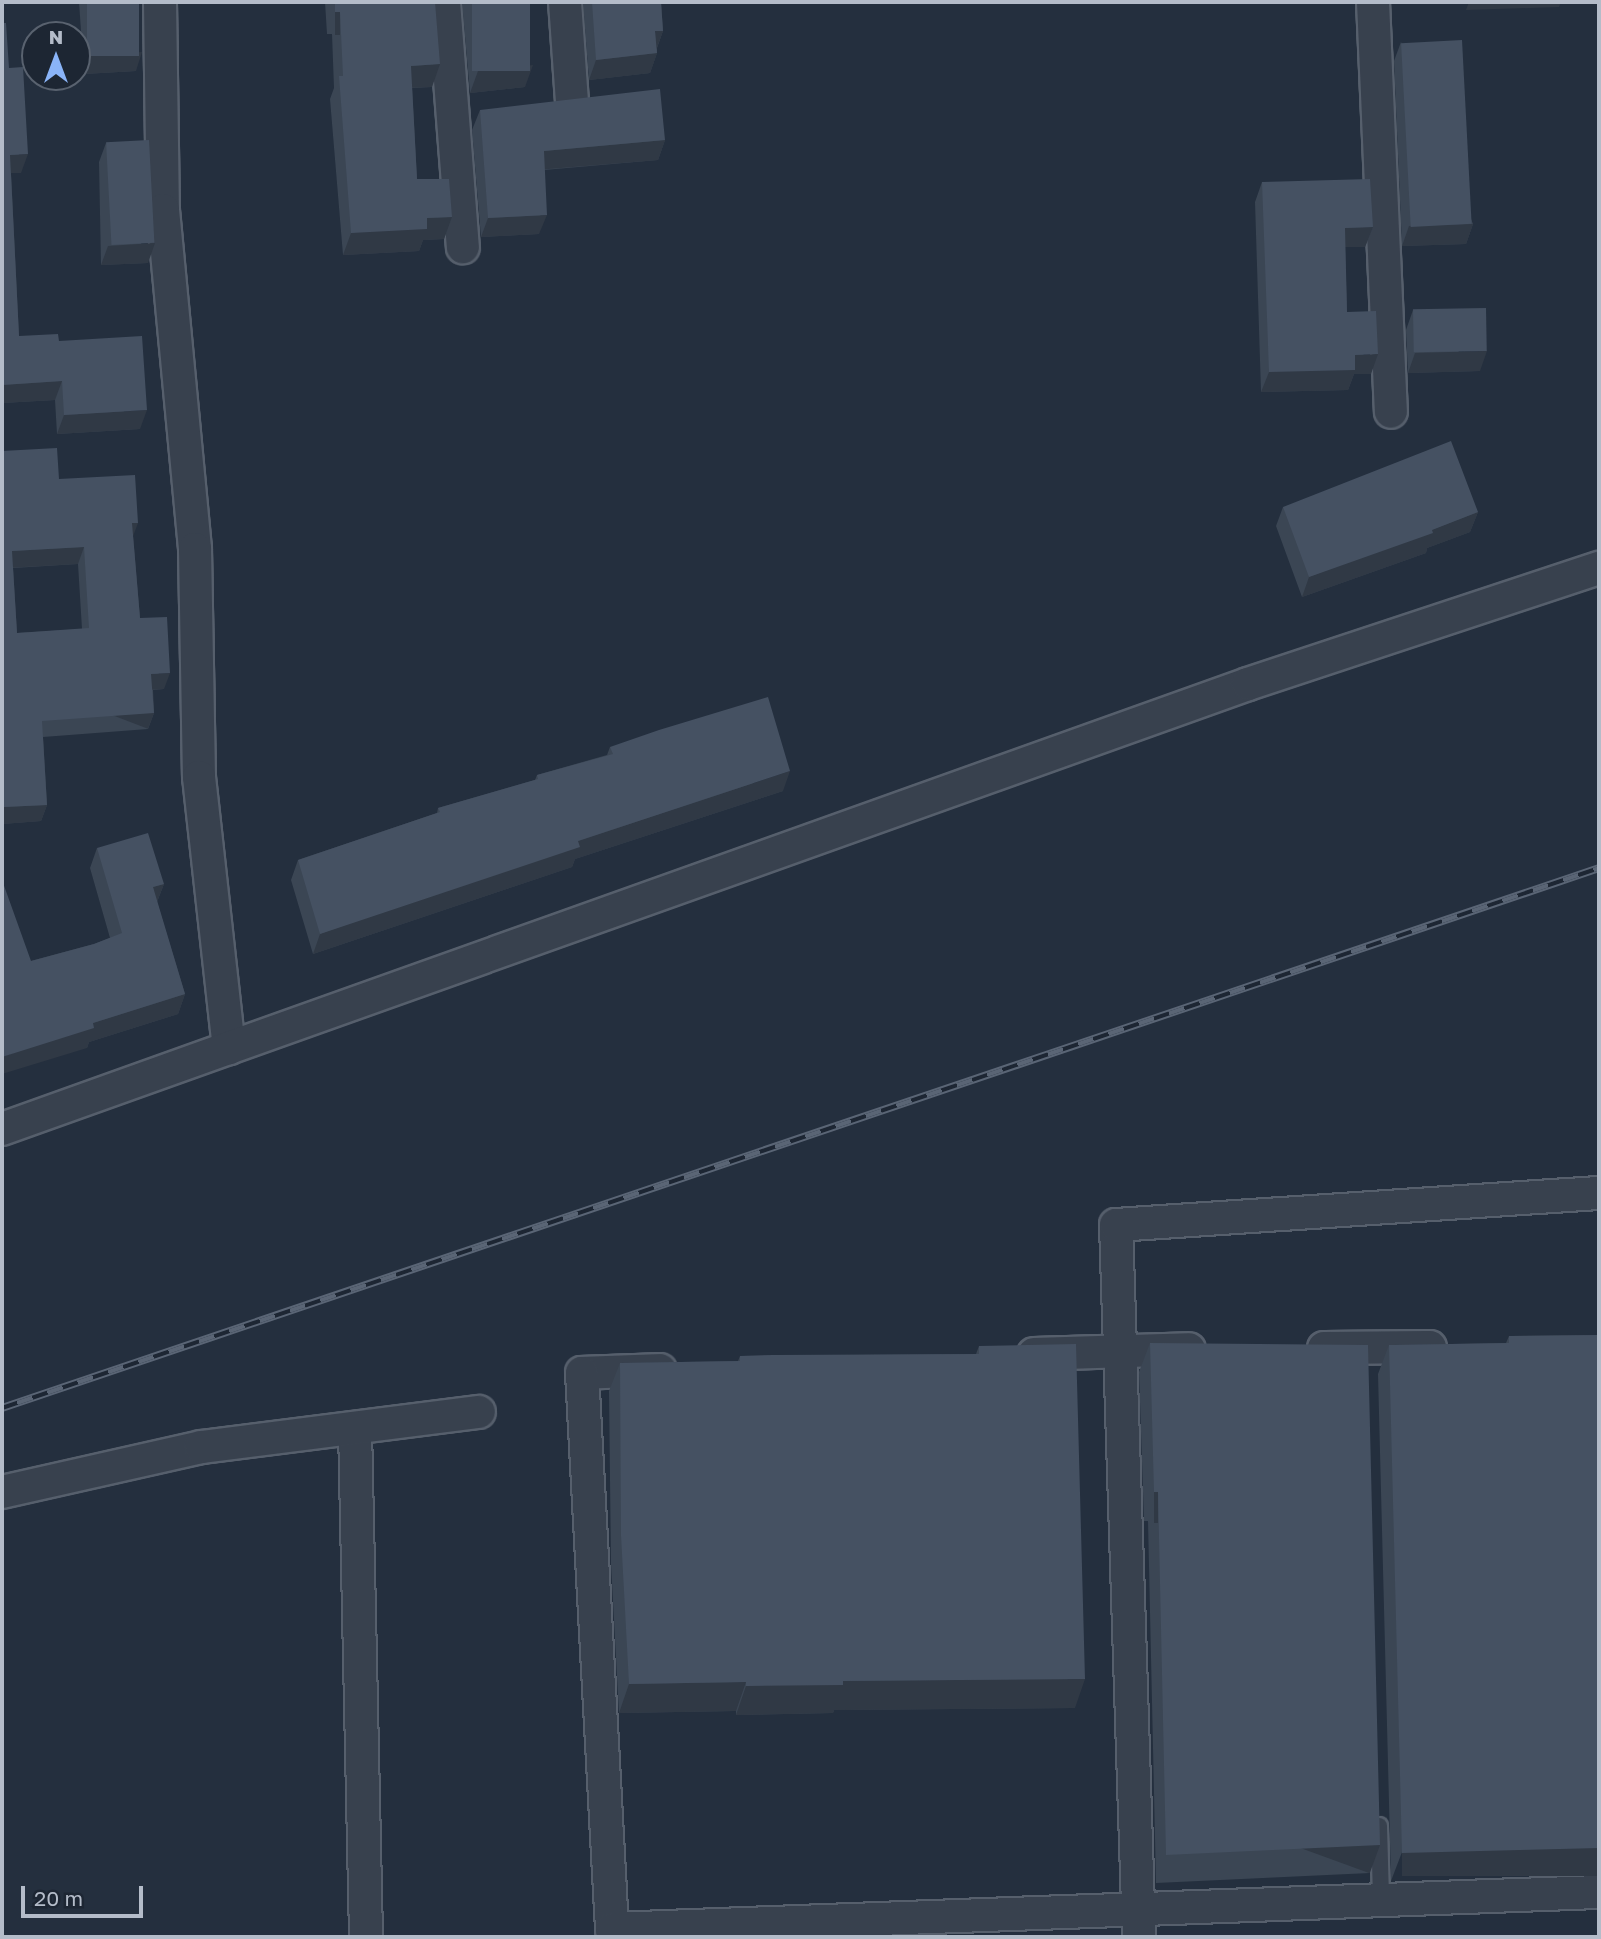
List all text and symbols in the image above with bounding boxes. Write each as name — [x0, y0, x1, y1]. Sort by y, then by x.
north arrow — [21, 21, 91, 91]
text: N — [49, 25, 63, 48]
scale bar — [24, 1872, 147, 1916]
text: 20 m — [34, 1885, 83, 1911]

